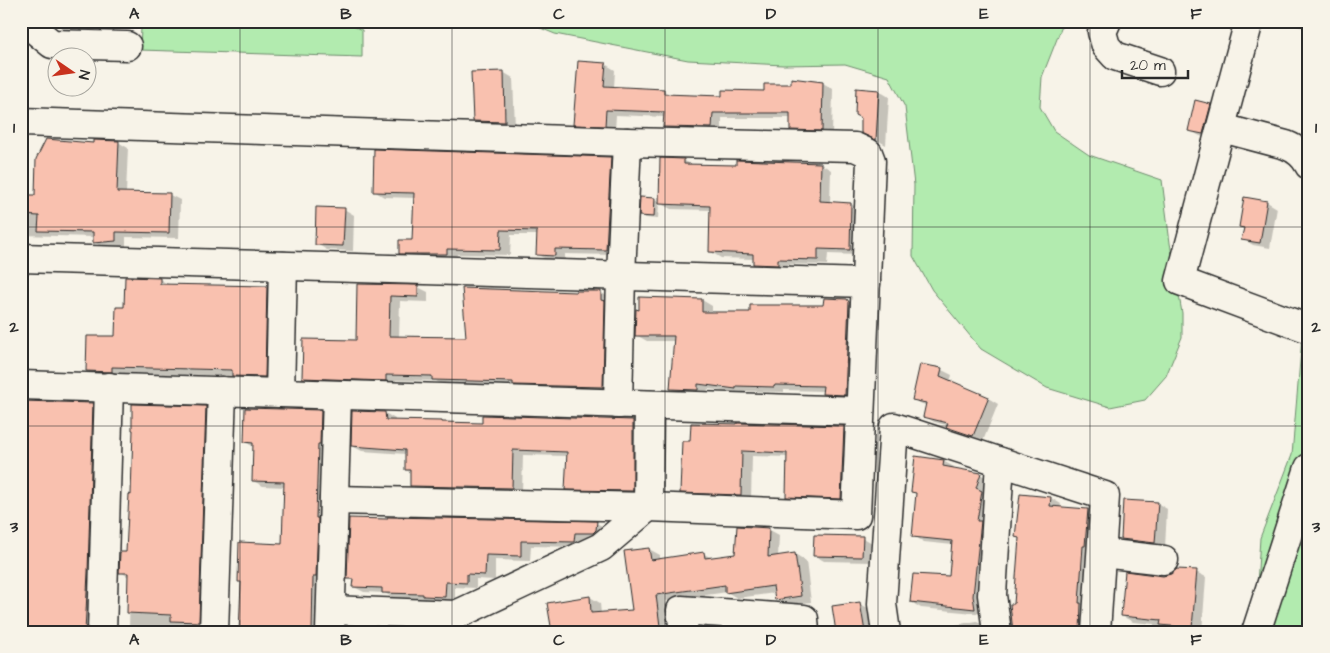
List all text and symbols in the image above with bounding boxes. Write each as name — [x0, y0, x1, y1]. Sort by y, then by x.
text: A — [129, 3, 140, 25]
text: B — [340, 3, 352, 25]
text: C — [553, 3, 565, 25]
text: D — [766, 3, 777, 25]
text: E — [979, 3, 989, 25]
text: F — [1190, 3, 1202, 25]
north arrow — [48, 48, 98, 98]
scale bar — [1122, 48, 1189, 80]
text: 20 m — [1130, 55, 1166, 76]
text: N — [73, 68, 94, 81]
text: 1 — [13, 117, 16, 139]
text: 1 — [1315, 117, 1318, 139]
text: 2 — [8, 316, 19, 338]
text: 2 — [1310, 316, 1321, 338]
text: 3 — [9, 516, 19, 538]
text: 3 — [1311, 516, 1321, 538]
text: A — [129, 629, 140, 651]
text: B — [340, 629, 352, 651]
text: C — [553, 629, 565, 651]
text: D — [766, 629, 777, 651]
text: E — [979, 629, 989, 651]
text: F — [1190, 629, 1202, 651]

